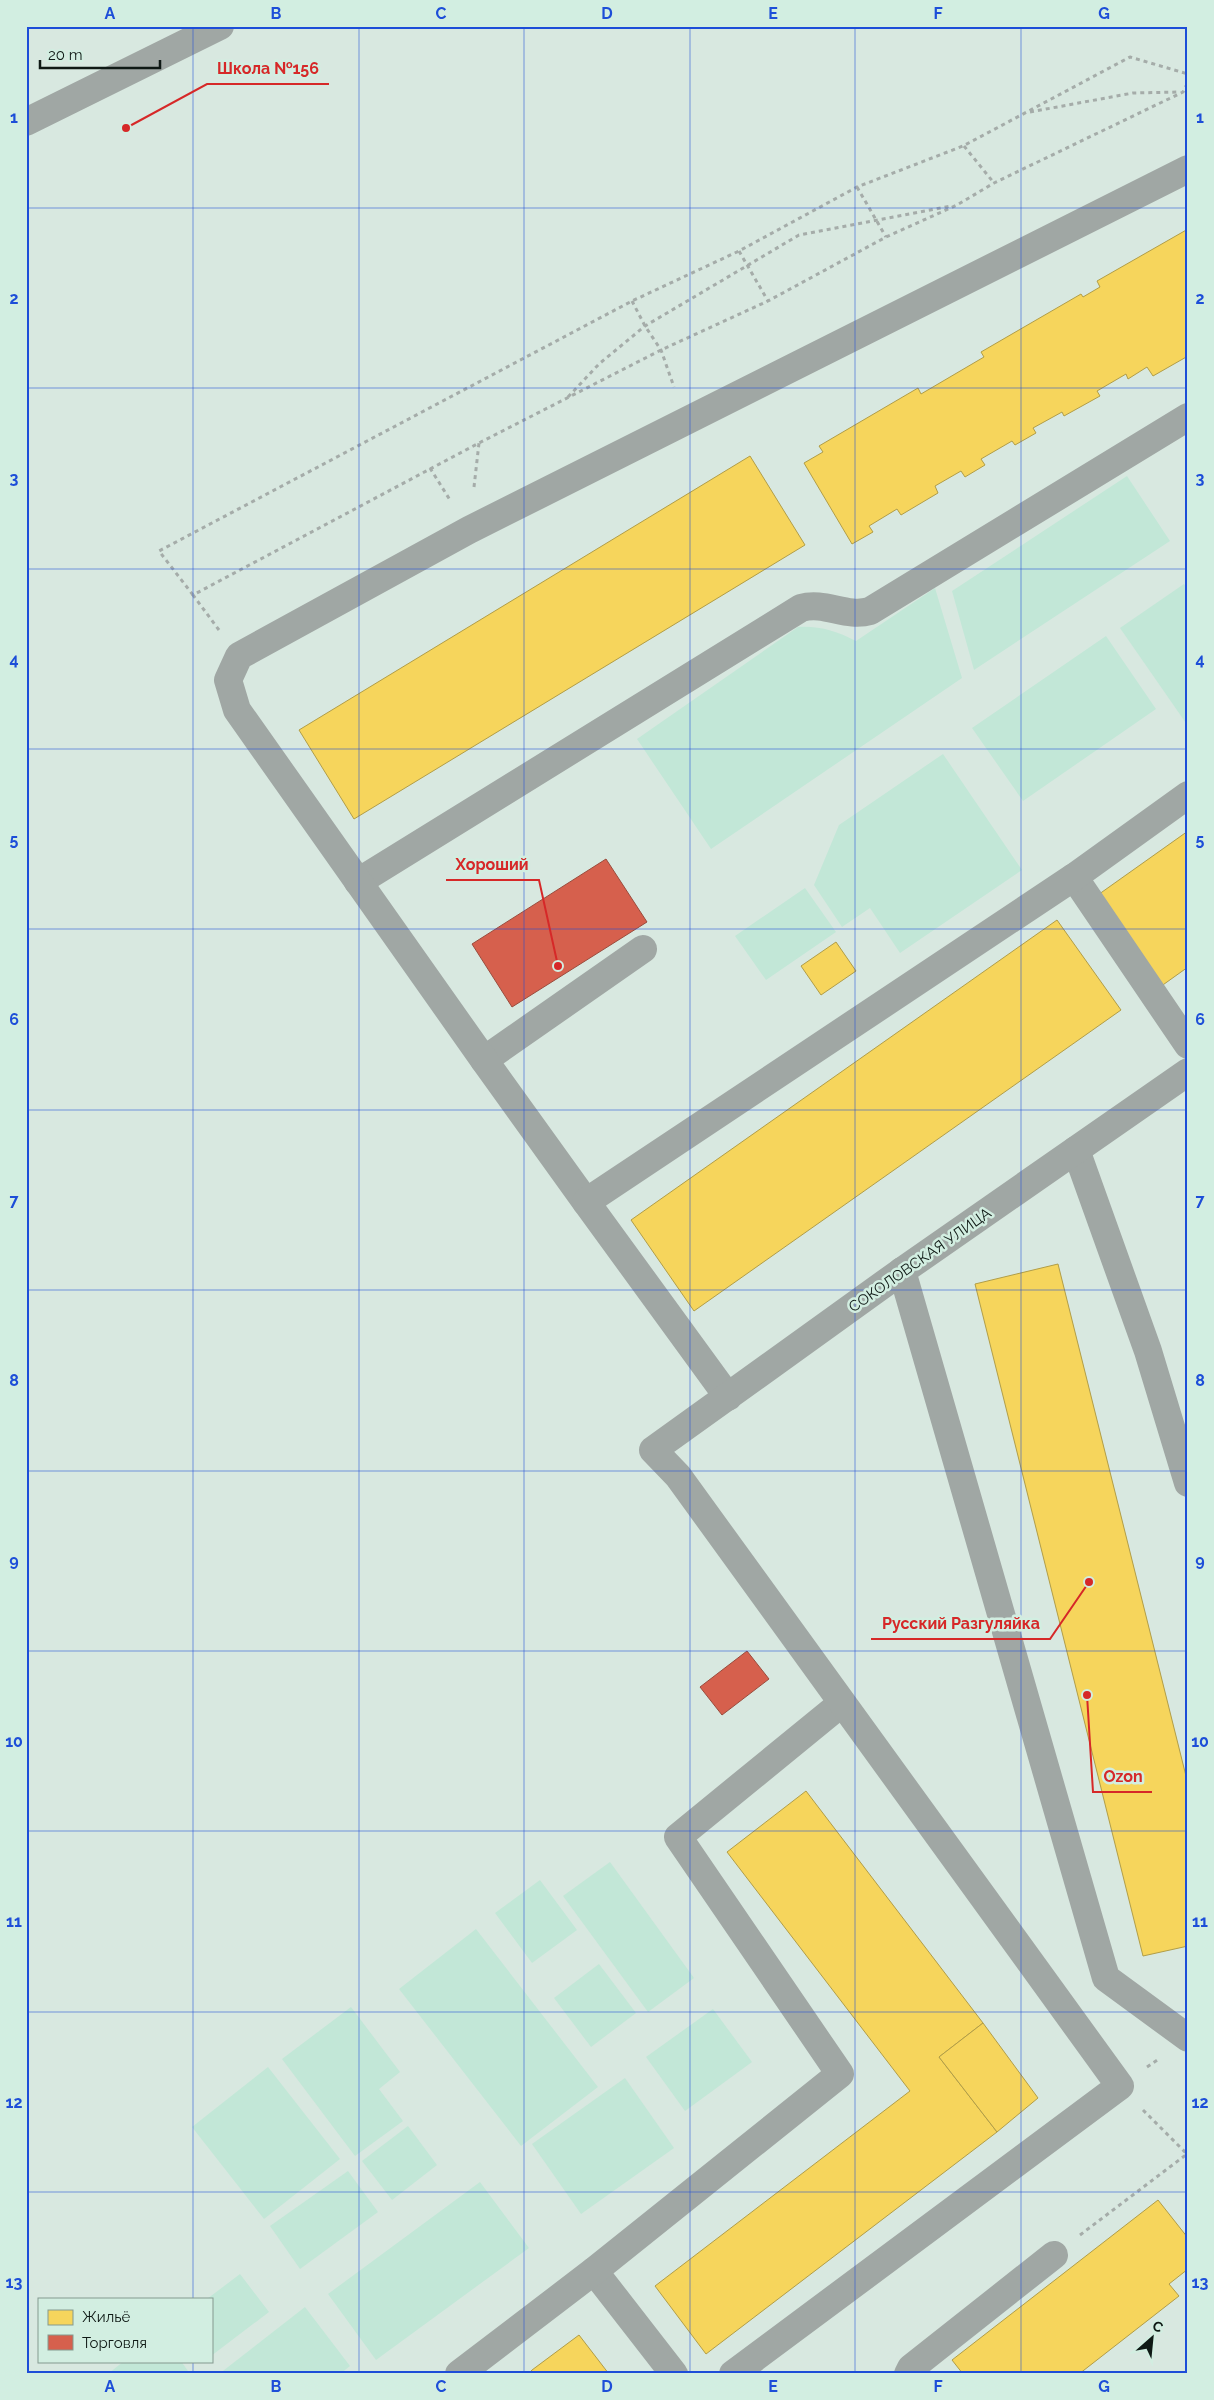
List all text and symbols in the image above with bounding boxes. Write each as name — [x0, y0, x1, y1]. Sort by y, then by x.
text: A — [105, 4, 116, 23]
text: B — [271, 4, 282, 23]
text: C — [436, 4, 447, 23]
text: D — [601, 4, 613, 23]
text: E — [768, 4, 778, 23]
text: F — [933, 4, 943, 23]
text: G — [1098, 4, 1110, 23]
scale bar — [40, 38, 160, 70]
text: 20 m — [48, 46, 83, 64]
callout: Школа №156 — [207, 53, 329, 84]
text: Школа №156 — [217, 59, 319, 78]
text: 1 — [10, 108, 18, 127]
text: 1 — [1196, 108, 1204, 127]
text: 2 — [9, 289, 19, 308]
text: 2 — [1195, 289, 1205, 308]
text: 3 — [10, 469, 19, 488]
text: 3 — [1196, 469, 1205, 488]
text: 4 — [9, 650, 19, 669]
text: 4 — [1195, 650, 1205, 669]
text: 5 — [10, 830, 19, 849]
text: 5 — [1196, 830, 1205, 849]
callout: Хороший — [446, 849, 539, 880]
text: Хороший — [454, 855, 529, 874]
text: 6 — [9, 1010, 19, 1029]
text: 6 — [1195, 1010, 1205, 1029]
text: 7 — [10, 1191, 19, 1210]
text: 7 — [1196, 1191, 1205, 1210]
street label: СОКОЛОВСКАЯ УЛИЦА — [845, 1204, 995, 1316]
text: 8 — [9, 1371, 19, 1390]
text: 8 — [1195, 1371, 1205, 1390]
text: 9 — [9, 1551, 19, 1570]
text: 9 — [1195, 1551, 1205, 1570]
callout: Русский Разгуляйка — [871, 1608, 1050, 1639]
text: Русский Разгуляйка — [882, 1614, 1040, 1633]
text: 10 — [5, 1732, 23, 1751]
text: 10 — [1191, 1732, 1209, 1751]
callout: Ozon — [1093, 1761, 1152, 1792]
text: Ozon — [1103, 1767, 1143, 1786]
text: 11 — [6, 1912, 22, 1931]
text: 11 — [1192, 1912, 1208, 1931]
text: 12 — [6, 2093, 22, 2112]
text: 12 — [1192, 2093, 1208, 2112]
text: 13 — [6, 2273, 22, 2292]
text: 13 — [1192, 2273, 1208, 2292]
legend — [38, 2298, 212, 2362]
text: Жильё — [82, 2308, 131, 2326]
north arrow — [1126, 2312, 1176, 2362]
text: С — [1150, 2317, 1166, 2336]
text: Торговля — [82, 2334, 147, 2352]
text: A — [105, 2377, 116, 2396]
text: B — [271, 2377, 282, 2396]
text: C — [436, 2377, 447, 2396]
text: D — [601, 2377, 613, 2396]
text: E — [768, 2377, 778, 2396]
text: F — [933, 2377, 943, 2396]
text: G — [1098, 2377, 1110, 2396]

